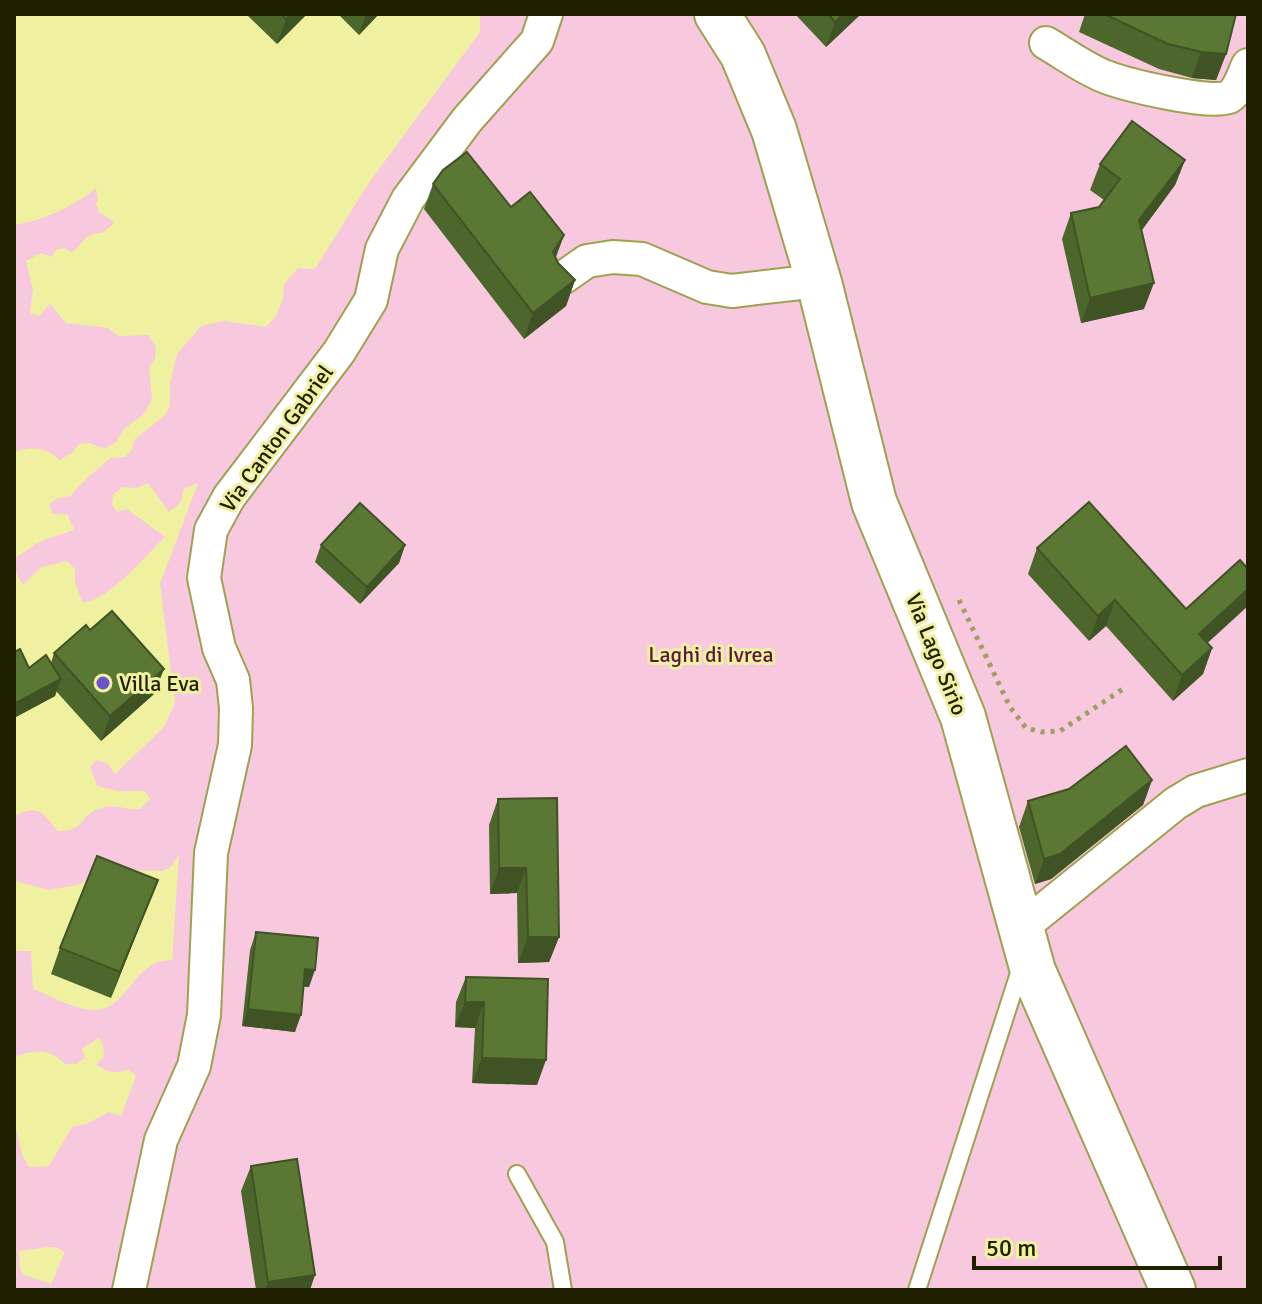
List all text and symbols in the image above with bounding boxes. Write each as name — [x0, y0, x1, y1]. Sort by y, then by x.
street label: Via Canton Gabriel — [214, 359, 339, 517]
street label: Via Lago Sirio — [900, 589, 973, 719]
park label: Laghi di Ivrea — [648, 641, 774, 668]
place label: Villa Eva — [119, 670, 200, 697]
marker: Villa Eva — [94, 674, 112, 692]
scale bar — [974, 1220, 1220, 1270]
text: 50 m — [986, 1233, 1036, 1263]

